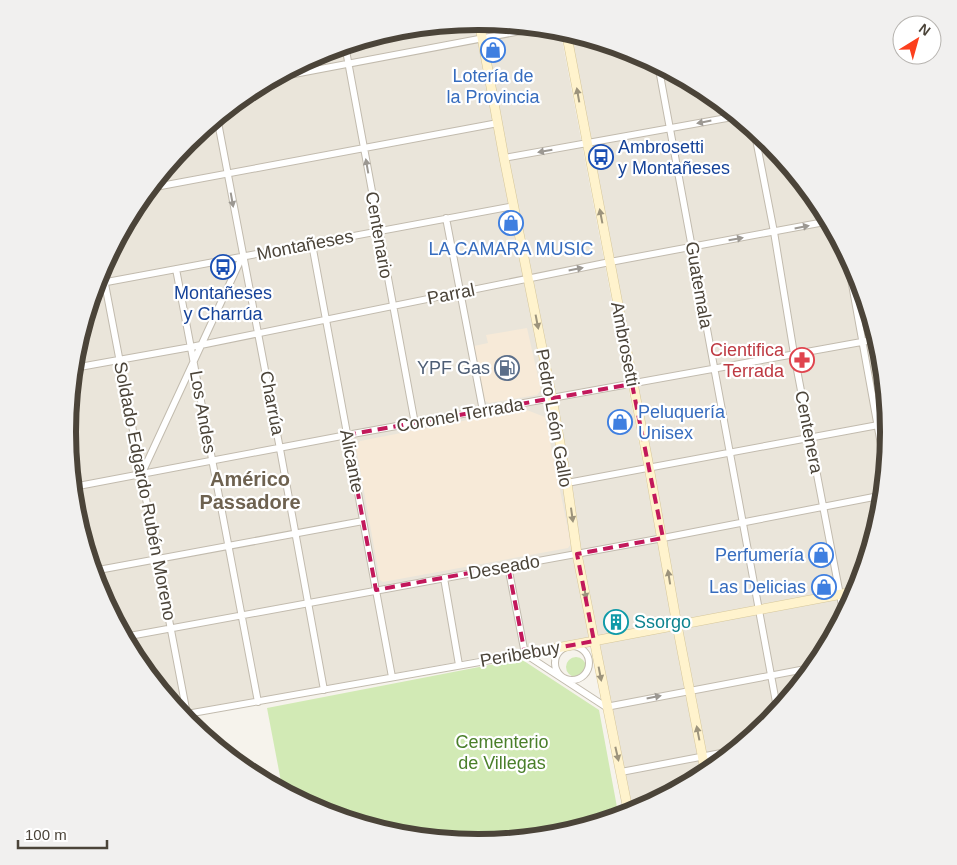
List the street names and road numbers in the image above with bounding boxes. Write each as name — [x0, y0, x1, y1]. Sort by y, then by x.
street label: Centenario — [362, 190, 396, 280]
street label: Montañeses — [255, 226, 355, 264]
street label: Guatemala — [682, 240, 717, 331]
street label: Parral — [426, 280, 476, 308]
street label: Ambrosetti — [607, 300, 643, 388]
street label: Pedro León Gallo — [532, 347, 576, 489]
street label: Soldado Edgardo Rubén Moreno — [110, 360, 180, 622]
street label: Los Andes — [186, 369, 220, 455]
street label: Charrúa — [256, 369, 288, 438]
street label: Centenera — [791, 389, 827, 476]
street label: Coronel Terrada — [395, 394, 526, 436]
street label: Alicante — [336, 428, 368, 494]
street label: Deseado — [467, 551, 541, 583]
street label: Peribebuy — [478, 637, 562, 671]

